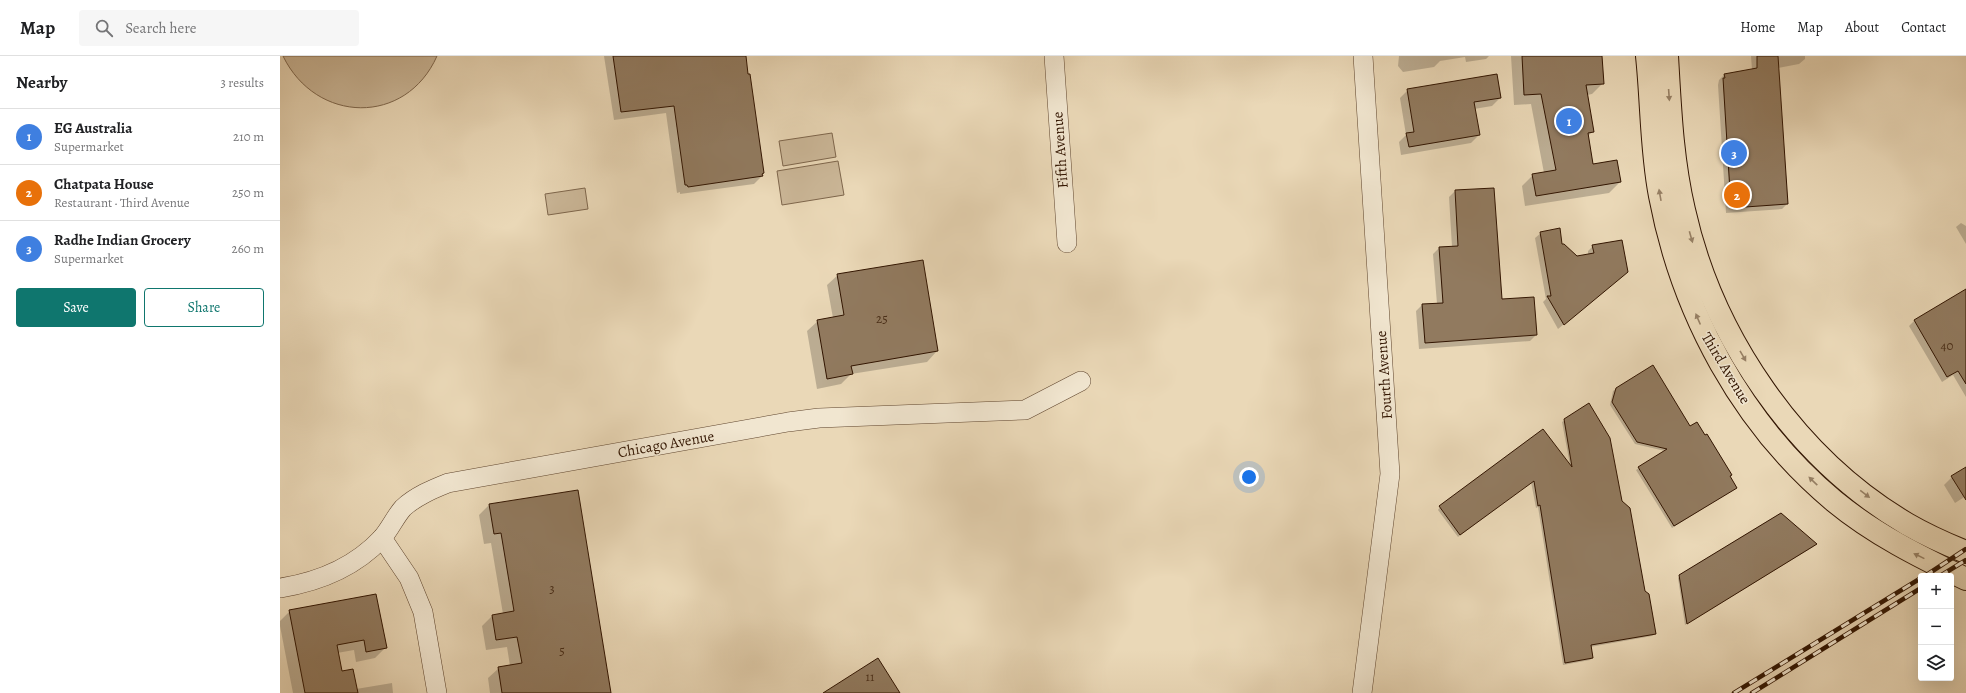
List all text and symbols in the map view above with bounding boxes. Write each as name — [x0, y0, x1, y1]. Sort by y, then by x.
search box — [79, 10, 359, 46]
text: Map — [20, 15, 55, 41]
icon: search — [93, 17, 115, 39]
text: Search here — [125, 18, 197, 38]
text: Home — [1740, 18, 1775, 37]
text: Map — [1797, 18, 1823, 37]
text: About — [1845, 18, 1879, 37]
text: Contact — [1901, 18, 1946, 37]
text: Nearby — [16, 71, 67, 94]
text: 3 results — [220, 74, 264, 91]
one-way arrow — [1666, 89, 1673, 101]
pin: 1 — [1556, 106, 1582, 136]
street label: Fifth Avenue — [1047, 111, 1073, 189]
text: EG Australia — [54, 118, 132, 138]
text: 1 — [27, 128, 31, 145]
text: 210 m — [233, 128, 264, 145]
text: Supermarket — [54, 138, 124, 155]
pin: 3 — [1721, 138, 1747, 168]
text: Chatpata House — [54, 174, 154, 194]
pin: 2 — [1724, 180, 1750, 210]
text: 2 — [26, 184, 32, 201]
text: 250 m — [232, 184, 264, 201]
one-way arrow — [1657, 189, 1663, 201]
text: Restaurant · Third Avenue — [54, 194, 190, 211]
text: Radhe Indian Grocery — [54, 230, 191, 250]
one-way arrow — [1688, 231, 1694, 243]
text: 3 — [26, 240, 32, 257]
text: 260 m — [231, 240, 264, 257]
text: Supermarket — [54, 250, 124, 267]
button: Save — [16, 288, 136, 327]
button: Share — [144, 288, 264, 327]
house number: 25 — [876, 310, 888, 327]
one-way arrow — [1695, 313, 1701, 324]
street label: Third Avenue — [1697, 328, 1755, 408]
street label: Fourth Avenue — [1371, 330, 1397, 420]
house number: 40 — [1941, 337, 1953, 354]
one-way arrow — [1740, 350, 1747, 362]
street label: Chicago Avenue — [616, 426, 716, 462]
your location — [1239, 467, 1259, 487]
one-way arrow — [1808, 476, 1818, 486]
one-way arrow — [1860, 490, 1871, 499]
one-way arrow — [1913, 553, 1924, 559]
map controls — [1918, 573, 1954, 681]
button: + — [1918, 573, 1954, 609]
house number: 3 — [549, 580, 555, 597]
button: − — [1918, 609, 1954, 645]
house number: 5 — [559, 642, 565, 659]
button: layers — [1918, 645, 1954, 681]
house number: 11 — [866, 668, 875, 685]

